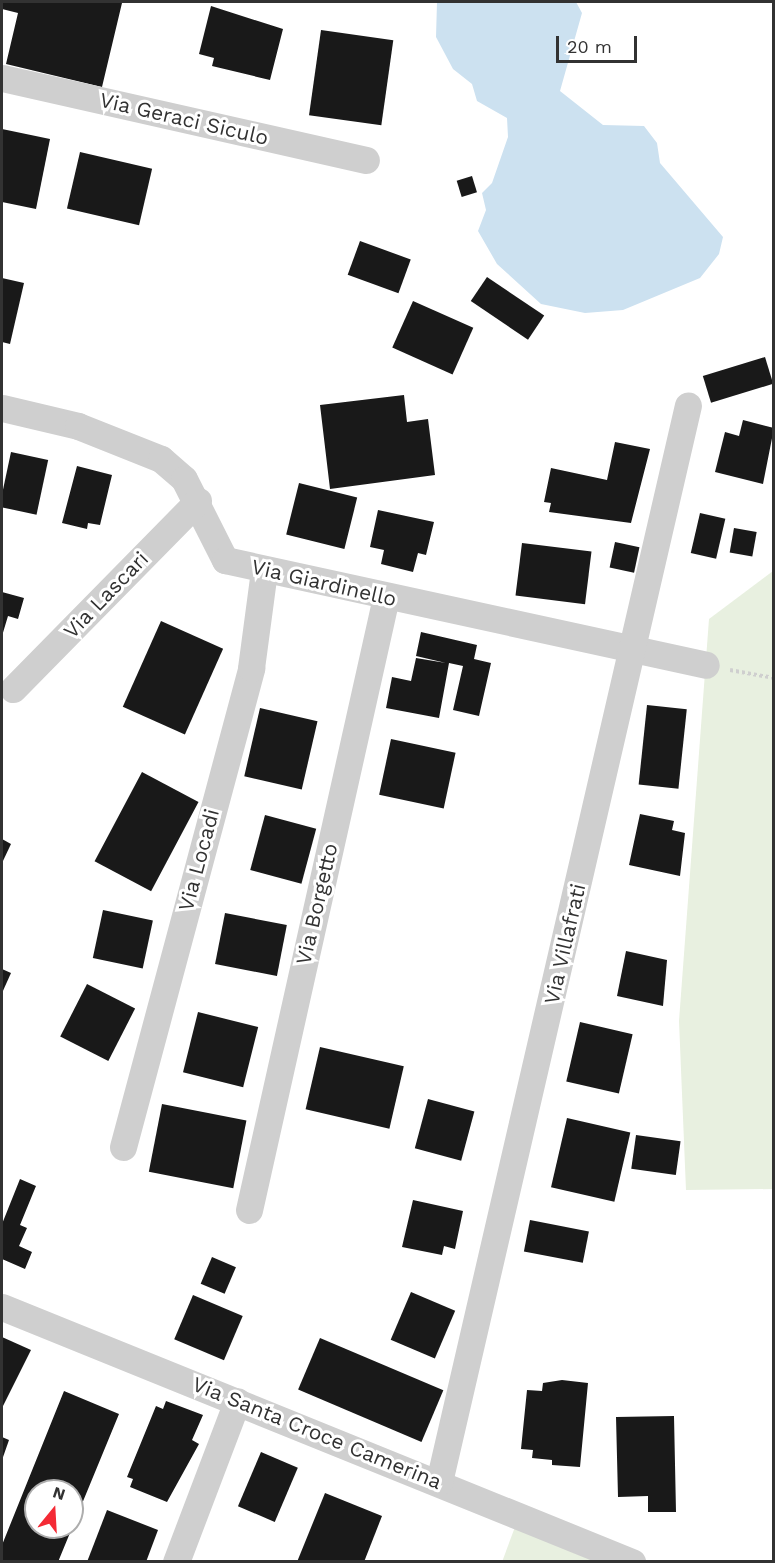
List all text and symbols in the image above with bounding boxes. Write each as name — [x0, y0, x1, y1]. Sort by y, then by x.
scale bar — [559, 24, 640, 62]
text: 20 m — [567, 36, 612, 57]
street label: Via Geraci Siculo — [97, 87, 271, 151]
street label: Via Lascari — [58, 546, 154, 644]
street label: Via Giardinello — [249, 554, 399, 612]
street label: Via Locadi — [173, 806, 225, 914]
street label: Via Borgetto — [291, 841, 343, 967]
street label: Via Villafrati — [539, 881, 591, 1007]
street label: Via Santa Croce Camerina — [188, 1371, 446, 1495]
north arrow — [24, 1479, 84, 1539]
text: N — [51, 1482, 68, 1504]

